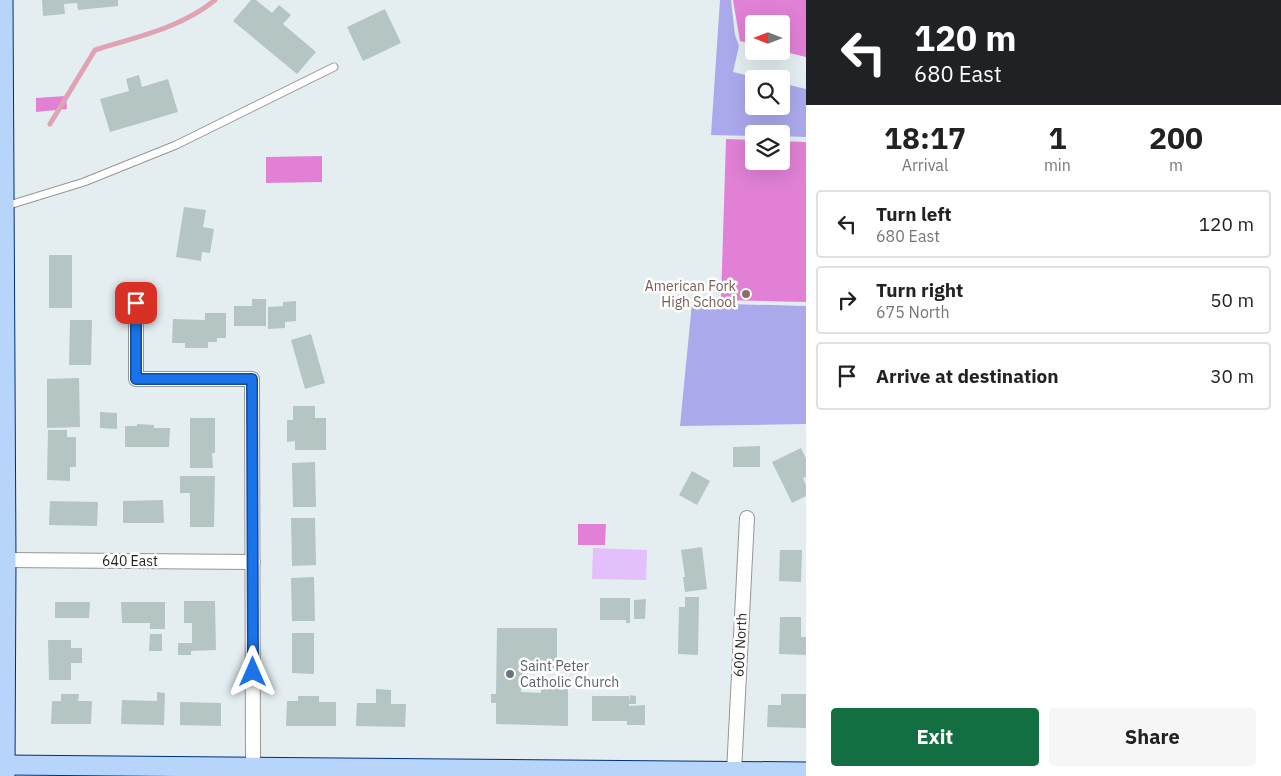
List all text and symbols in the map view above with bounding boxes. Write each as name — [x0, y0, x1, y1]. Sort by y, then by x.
north arrow — [745, 15, 790, 60]
map controls — [745, 15, 790, 170]
text: 120 m — [914, 15, 1017, 61]
icon: left — [831, 20, 896, 85]
text: 680 East — [914, 59, 1002, 88]
button: search — [745, 70, 790, 115]
text: 18:17 — [884, 118, 966, 157]
text: 1 — [1048, 118, 1066, 157]
text: 200 — [1149, 118, 1203, 157]
button: layers — [745, 125, 790, 170]
text: Arrival — [902, 155, 948, 175]
text: min — [1044, 155, 1071, 175]
text: m — [1169, 155, 1183, 175]
text: Turn left — [876, 202, 952, 226]
icon: left — [833, 210, 861, 238]
text: 120 m — [1199, 212, 1254, 236]
text: 680 East — [876, 226, 940, 246]
place label: American Fork High School — [645, 277, 737, 311]
text: Turn right — [876, 278, 963, 302]
pin — [115, 282, 157, 324]
icon: right — [833, 286, 861, 314]
marker: American Fork High School — [740, 288, 752, 300]
text: 50 m — [1210, 288, 1254, 312]
icon: arrive — [122, 289, 150, 317]
text: 675 North — [876, 302, 950, 322]
icon: arrive — [833, 362, 861, 390]
text: Arrive at destination — [876, 364, 1059, 388]
text: 30 m — [1210, 364, 1254, 388]
street label: 640 East — [102, 552, 158, 570]
street label: 600 North — [729, 612, 751, 678]
position arrow — [226, 645, 278, 697]
place label: Saint Peter Catholic Church — [520, 657, 619, 691]
marker: Saint Peter Catholic Church — [504, 668, 516, 680]
button: Exit — [831, 708, 1039, 766]
button: Share — [1049, 708, 1256, 766]

